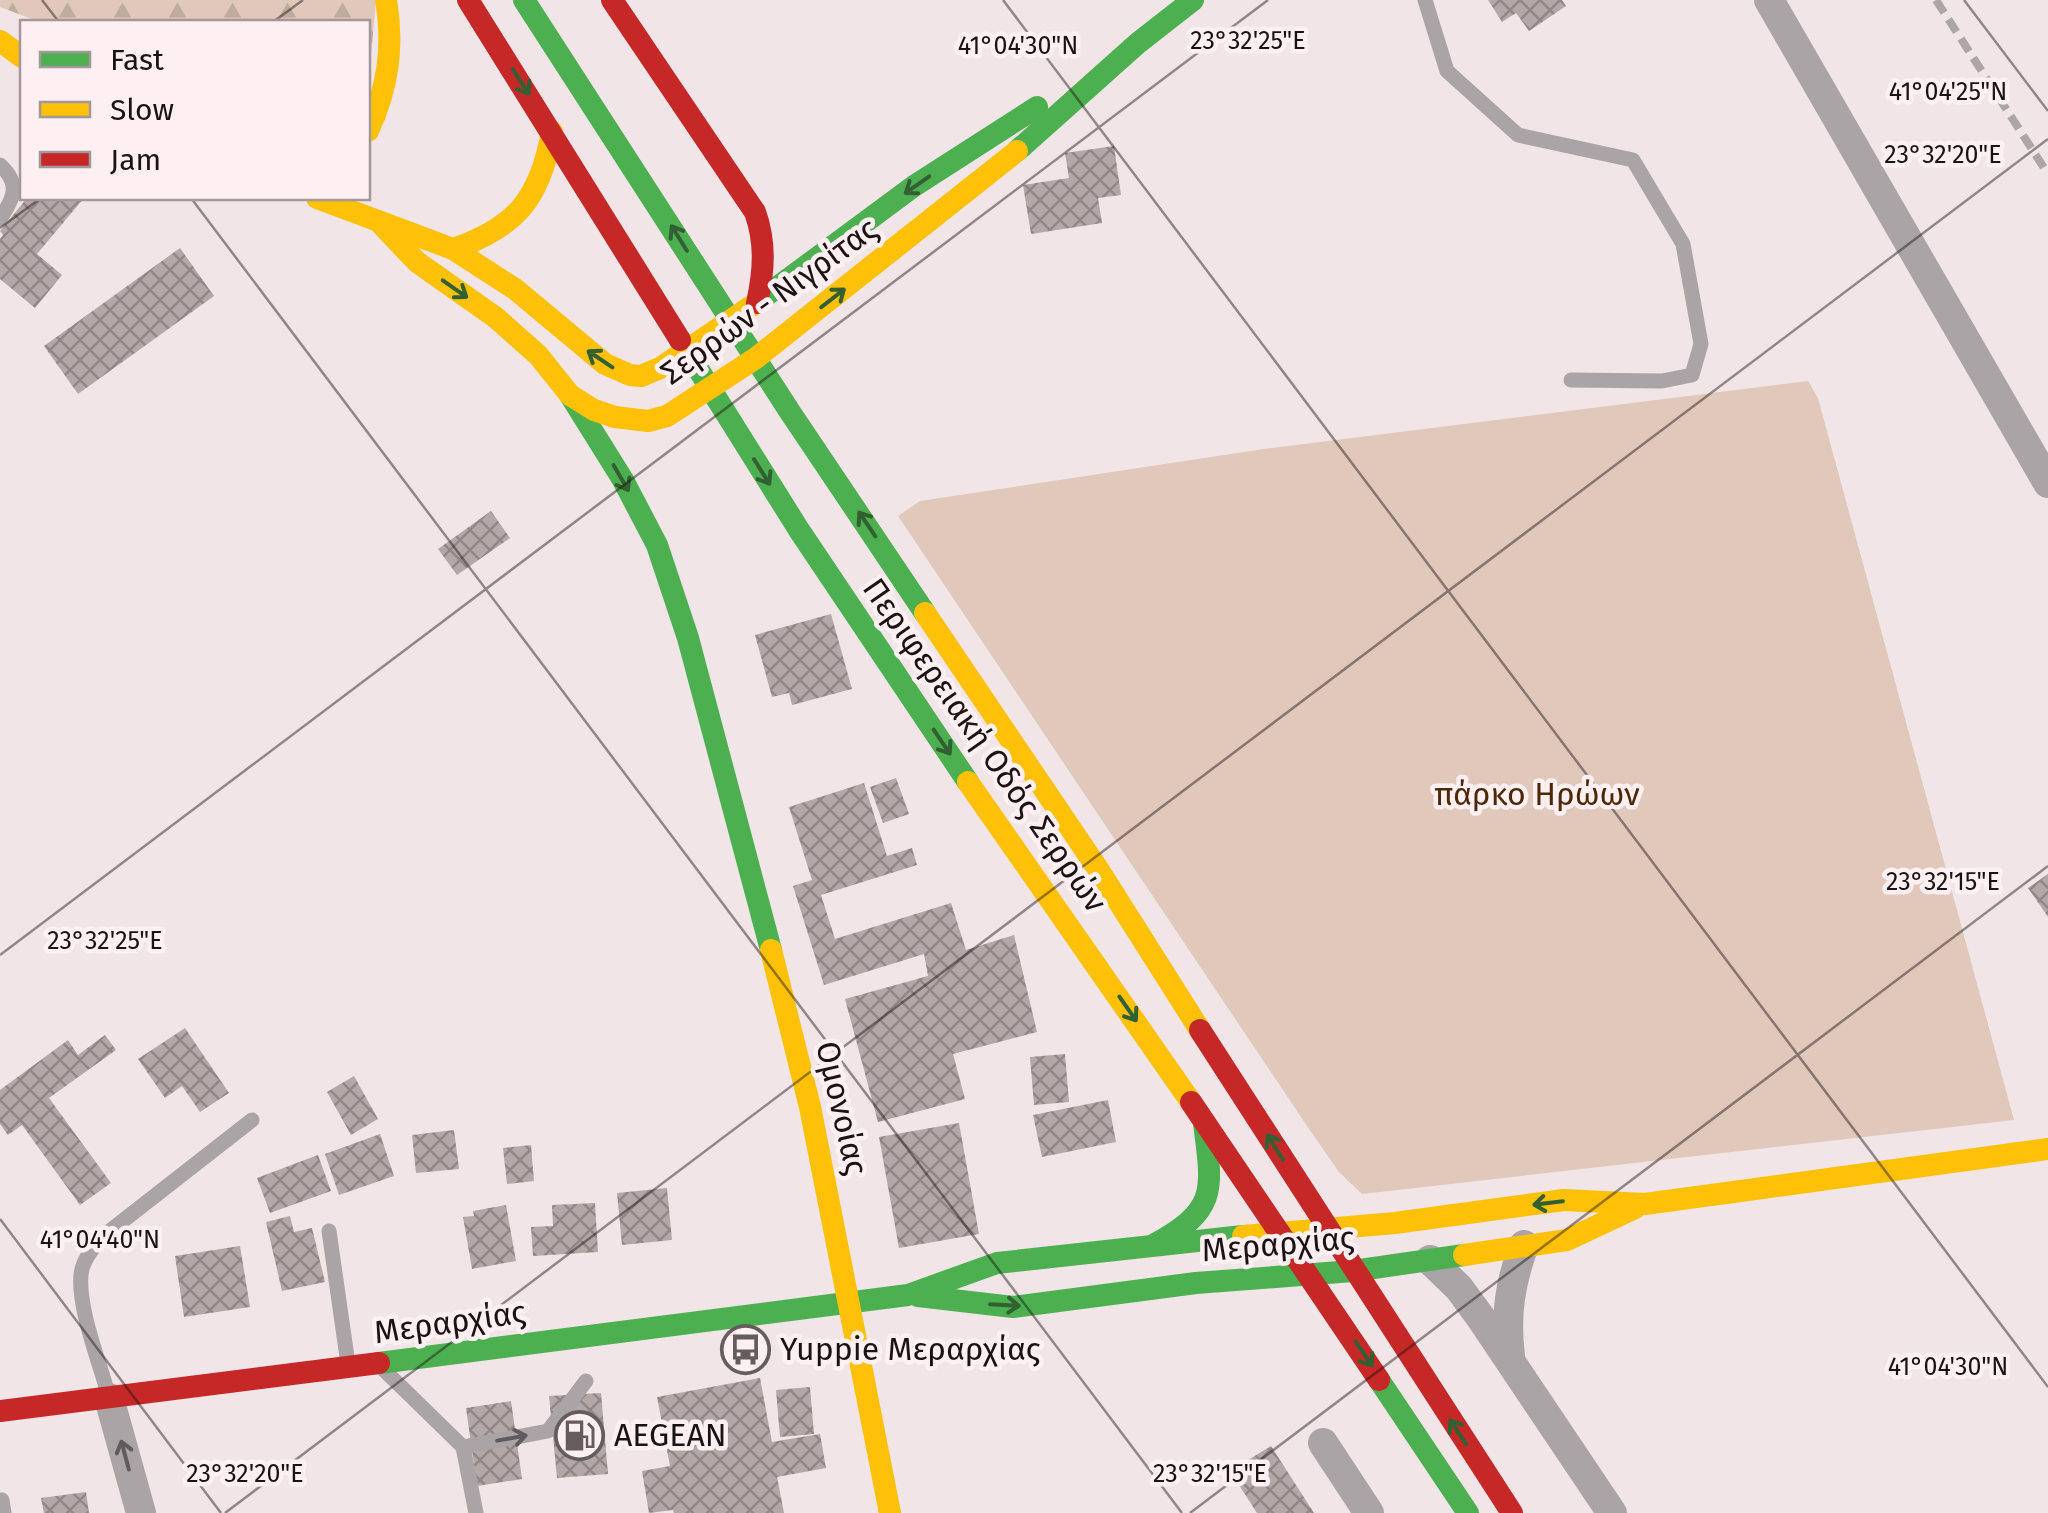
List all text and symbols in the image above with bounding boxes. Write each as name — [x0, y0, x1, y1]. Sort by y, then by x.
legend — [20, 20, 370, 200]
text: 23°32'25"E — [1190, 26, 1306, 56]
text: 41°04'30"N — [958, 31, 1078, 61]
text: Fast — [110, 42, 164, 78]
one-way arrow — [510, 67, 531, 96]
text: 41°04'25"N — [1889, 77, 2007, 107]
text: Slow — [110, 92, 174, 128]
text: 23°32'20"E — [1884, 140, 2002, 170]
text: Jam — [110, 142, 161, 178]
one-way arrow — [903, 174, 931, 195]
street label: Σερρών - Νιγρίτας — [653, 210, 885, 392]
one-way arrow — [669, 225, 690, 253]
one-way arrow — [441, 278, 469, 299]
one-way arrow — [819, 287, 845, 309]
one-way arrow — [587, 349, 615, 370]
one-way arrow — [752, 457, 772, 485]
one-way arrow — [612, 462, 632, 492]
one-way arrow — [857, 511, 878, 539]
street label: Περιφερειακή Οδός Σερρών — [855, 571, 1115, 920]
one-way arrow — [931, 728, 952, 756]
park label: πάρκο Ηρώων — [1434, 775, 1640, 813]
text: 23°32'15"E — [1886, 867, 2000, 897]
text: 23°32'25"E — [47, 926, 163, 956]
one-way arrow — [1117, 995, 1138, 1022]
street label: Ομονοίας — [808, 1037, 876, 1179]
one-way arrow — [1265, 1134, 1286, 1162]
one-way arrow — [1532, 1194, 1564, 1212]
street label: Μεραρχίας — [1200, 1218, 1356, 1270]
text: 41°04'40"N — [40, 1225, 160, 1255]
street label: Μεραρχίας — [372, 1293, 528, 1351]
one-way arrow — [988, 1296, 1020, 1315]
bus stop icon: Yuppie Μεραρχίας — [719, 1323, 771, 1375]
place label: Yuppie Μεραρχίας — [780, 1330, 1040, 1368]
one-way arrow — [1353, 1340, 1374, 1368]
text: 41°04'30"N — [1888, 1352, 2008, 1382]
fuel station icon: AEGEAN — [553, 1409, 605, 1461]
place label: AEGEAN — [614, 1416, 727, 1454]
one-way arrow — [1448, 1418, 1469, 1446]
one-way arrow — [496, 1428, 528, 1447]
one-way arrow — [114, 1440, 133, 1472]
text: 23°32'20"E — [186, 1459, 304, 1489]
text: 23°32'15"E — [1153, 1459, 1267, 1489]

